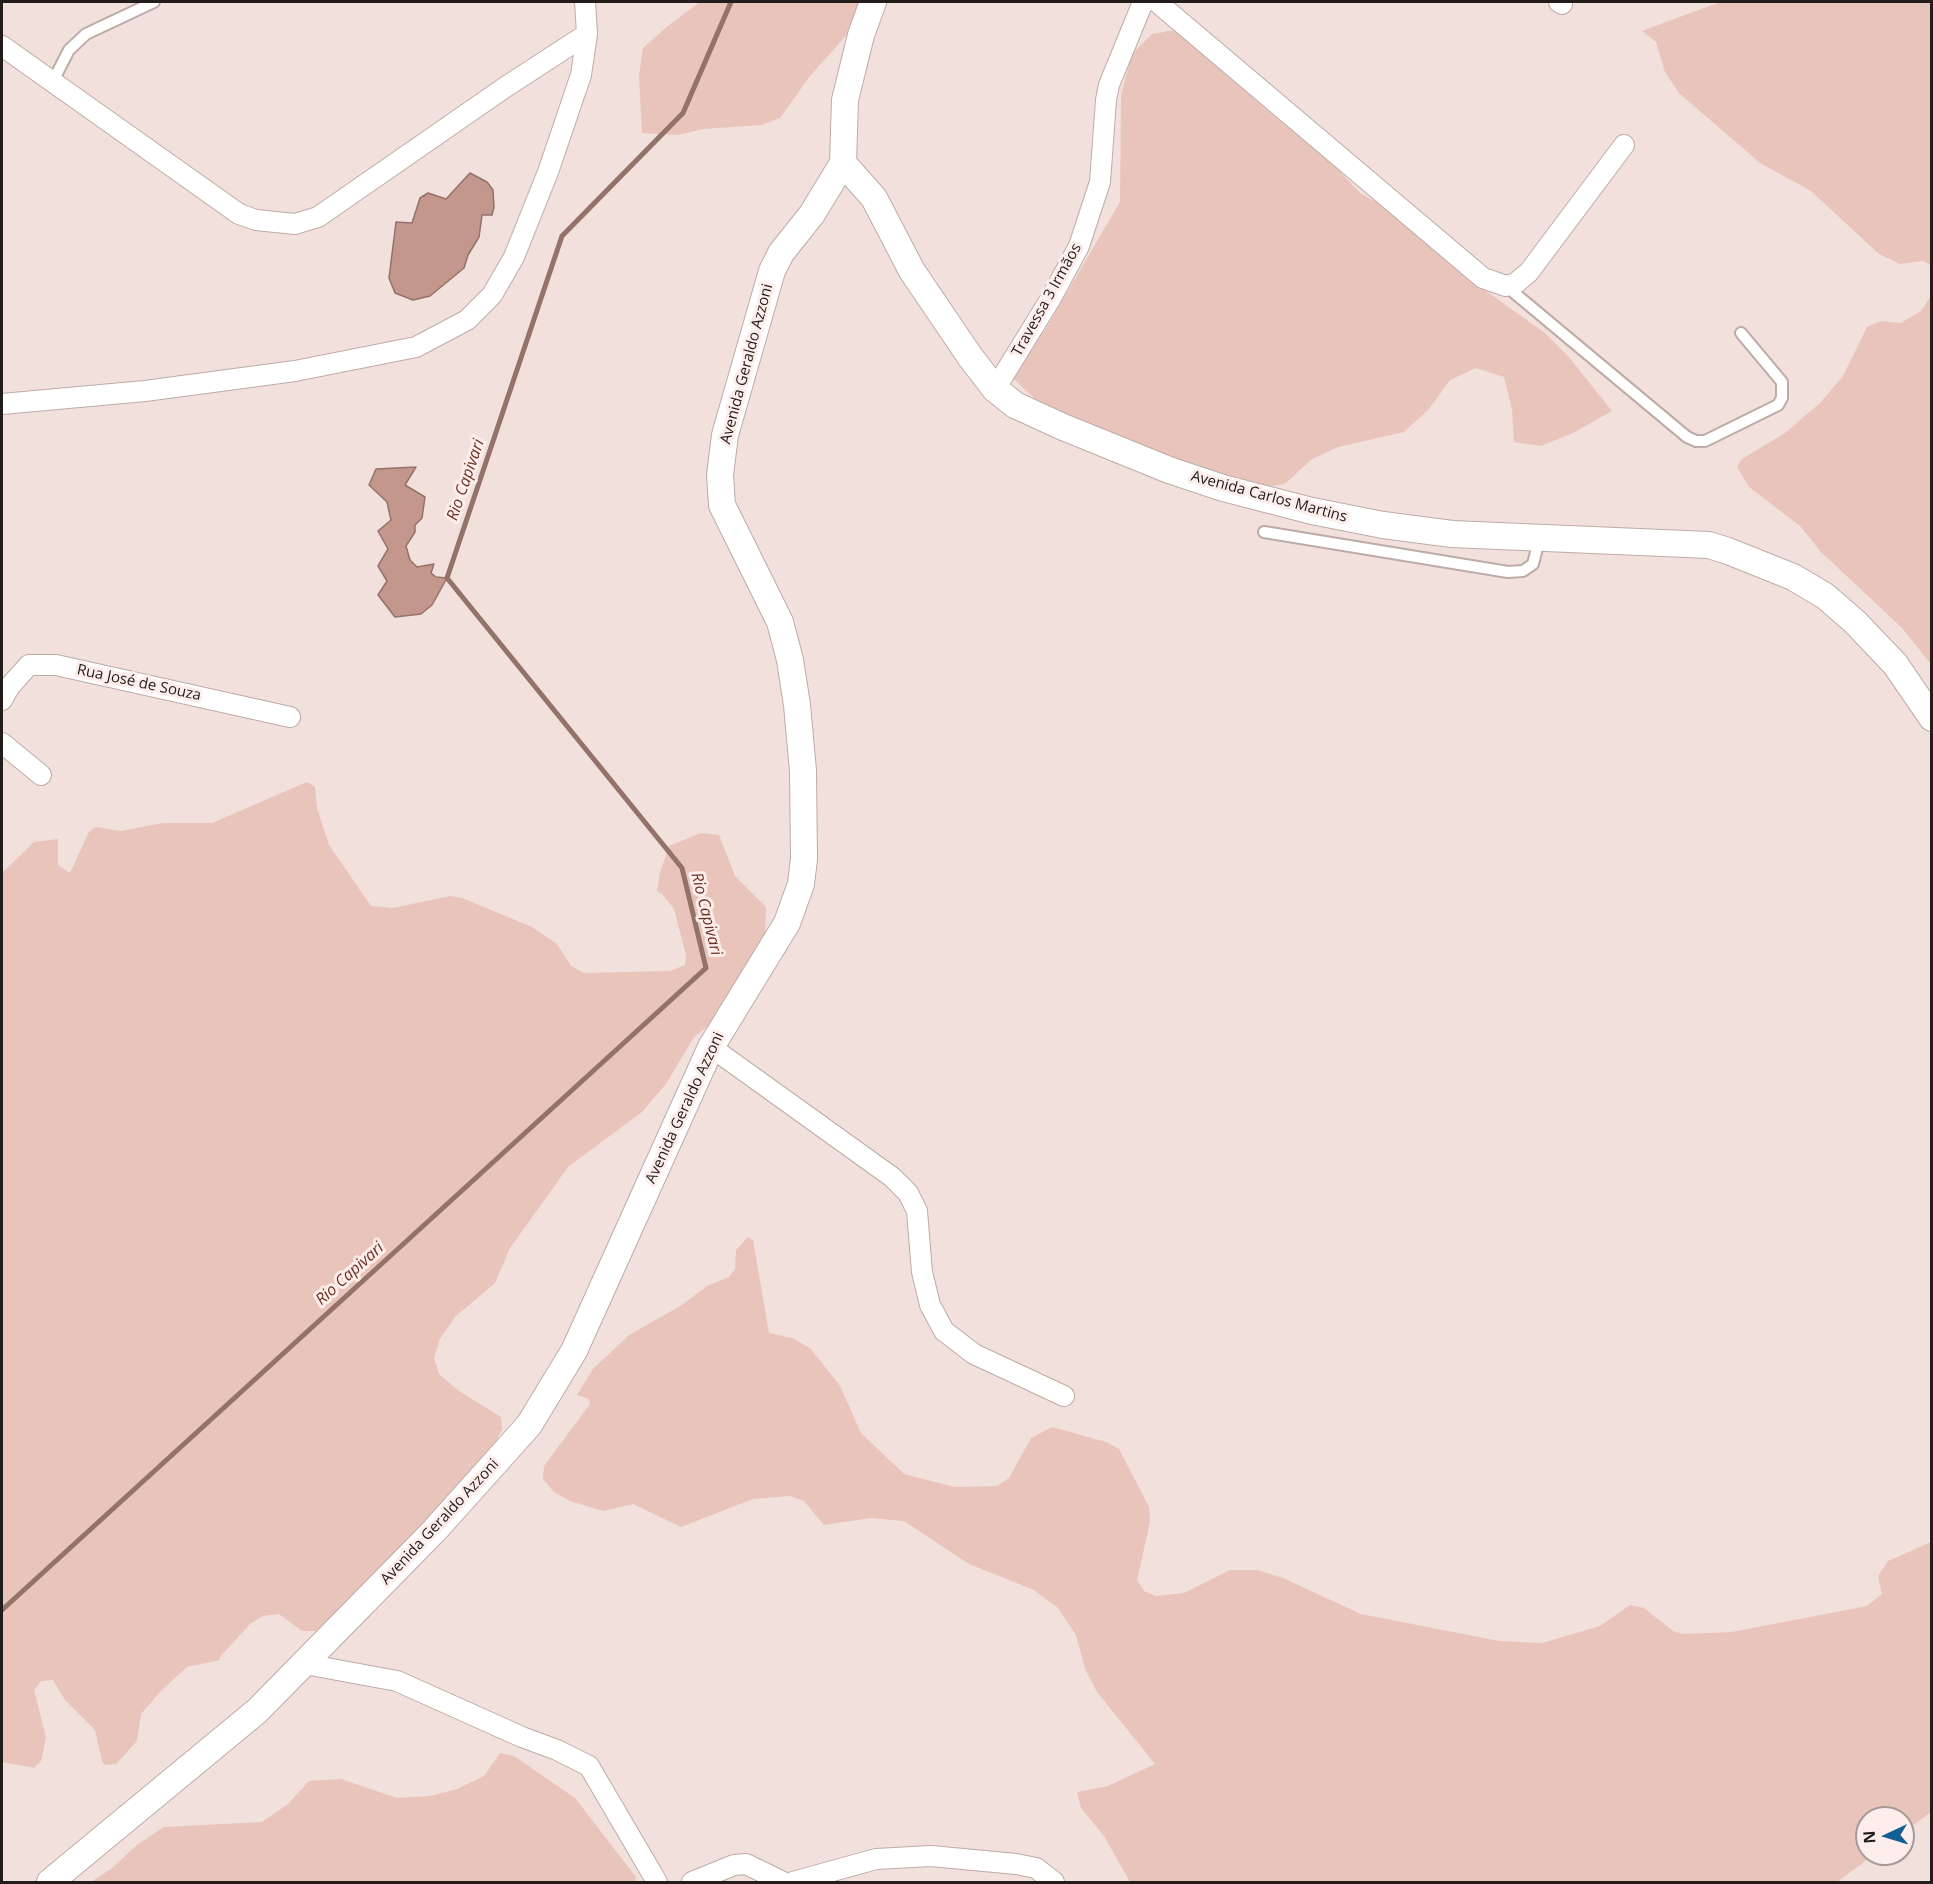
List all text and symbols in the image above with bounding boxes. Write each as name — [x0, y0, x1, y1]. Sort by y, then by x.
street label: Travessa 3 Irmãos — [1008, 240, 1086, 360]
street label: Avenida Geraldo Azzoni — [717, 282, 777, 446]
water label: Rio Capivari — [443, 437, 489, 523]
street label: Avenida Carlos Martins — [1189, 467, 1349, 527]
street label: Rua José de Souza — [75, 661, 203, 705]
water label: Rio Capivari — [686, 871, 726, 957]
street label: Avenida Geraldo Azzoni — [642, 1029, 728, 1187]
water label: Rio Capivari — [312, 1238, 388, 1310]
street label: Avenida Geraldo Azzoni — [377, 1456, 503, 1588]
north arrow — [1855, 1806, 1915, 1866]
text: N — [1858, 1830, 1880, 1844]

